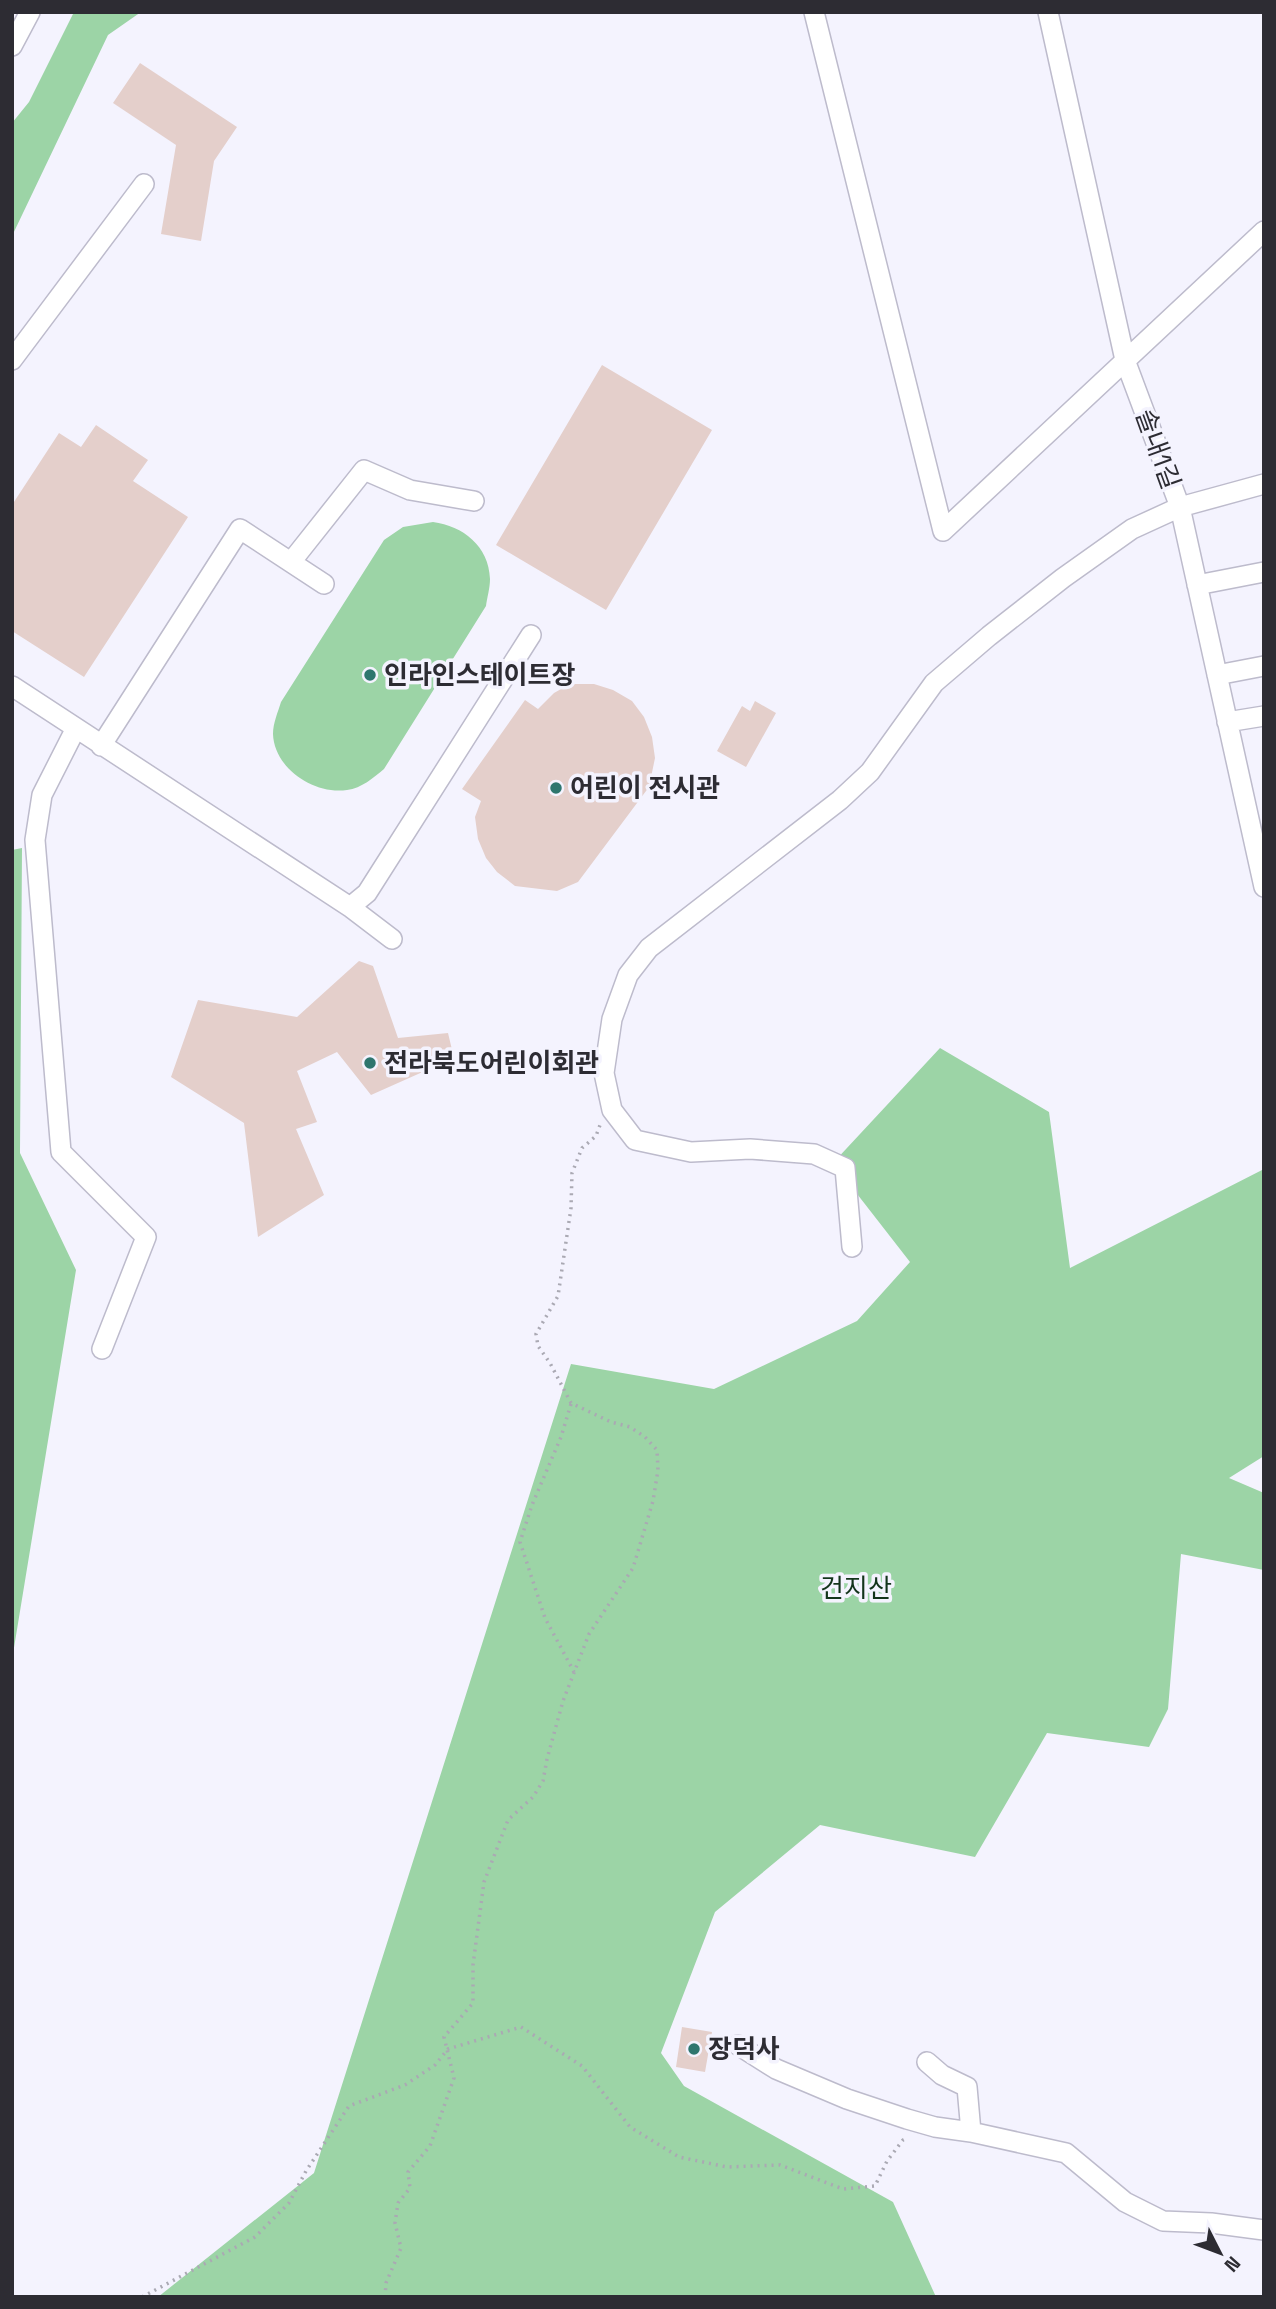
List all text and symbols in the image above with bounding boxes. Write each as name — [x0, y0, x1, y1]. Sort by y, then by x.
street label: 솔내1길 — [1128, 404, 1188, 494]
place label: 인라인스테이트장 — [384, 658, 575, 692]
marker: 인라인스테이트장 — [362, 667, 378, 683]
place label: 어린이 전시관 — [570, 771, 720, 805]
marker: 어린이 전시관 — [548, 780, 564, 796]
place label: 전라북도어린이회관 — [384, 1046, 599, 1080]
marker: 전라북도어린이회관 — [362, 1055, 378, 1071]
park label: 건지산 — [820, 1571, 892, 1605]
place label: 장덕사 — [708, 2032, 780, 2066]
marker: 장덕사 — [686, 2041, 702, 2057]
north arrow — [1185, 2218, 1255, 2288]
text: N — [1219, 2251, 1246, 2277]

